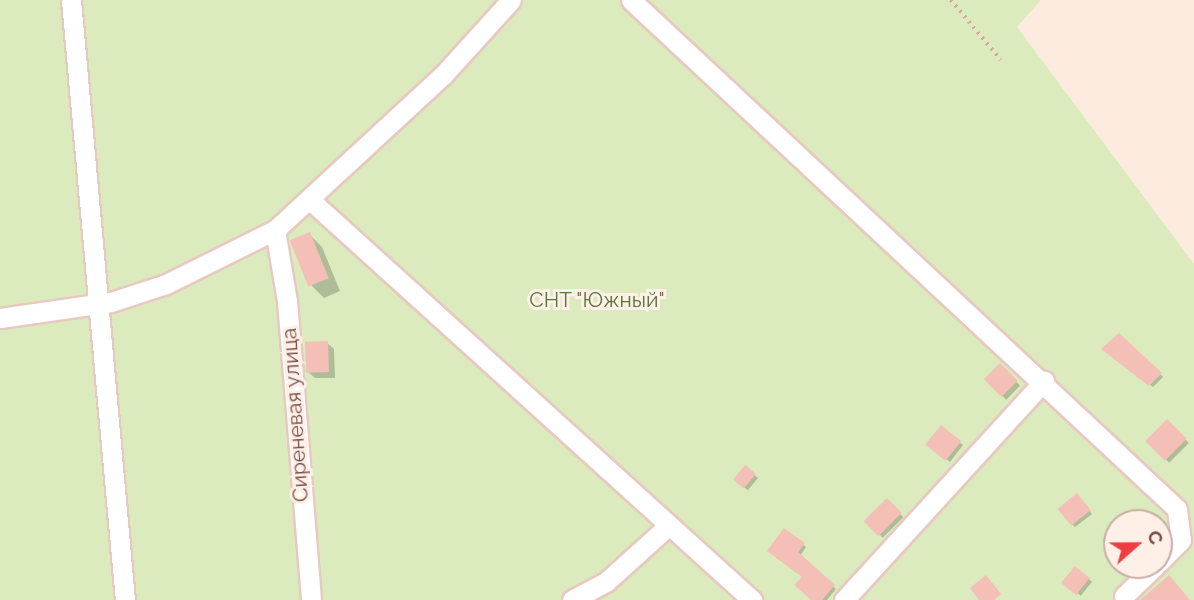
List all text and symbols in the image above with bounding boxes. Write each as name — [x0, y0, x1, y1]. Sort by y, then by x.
park label: СНТ "Южный" — [529, 287, 665, 313]
street label: Сиреневая улица — [276, 327, 314, 503]
north arrow — [1103, 509, 1173, 579]
text: С — [1143, 527, 1168, 547]

